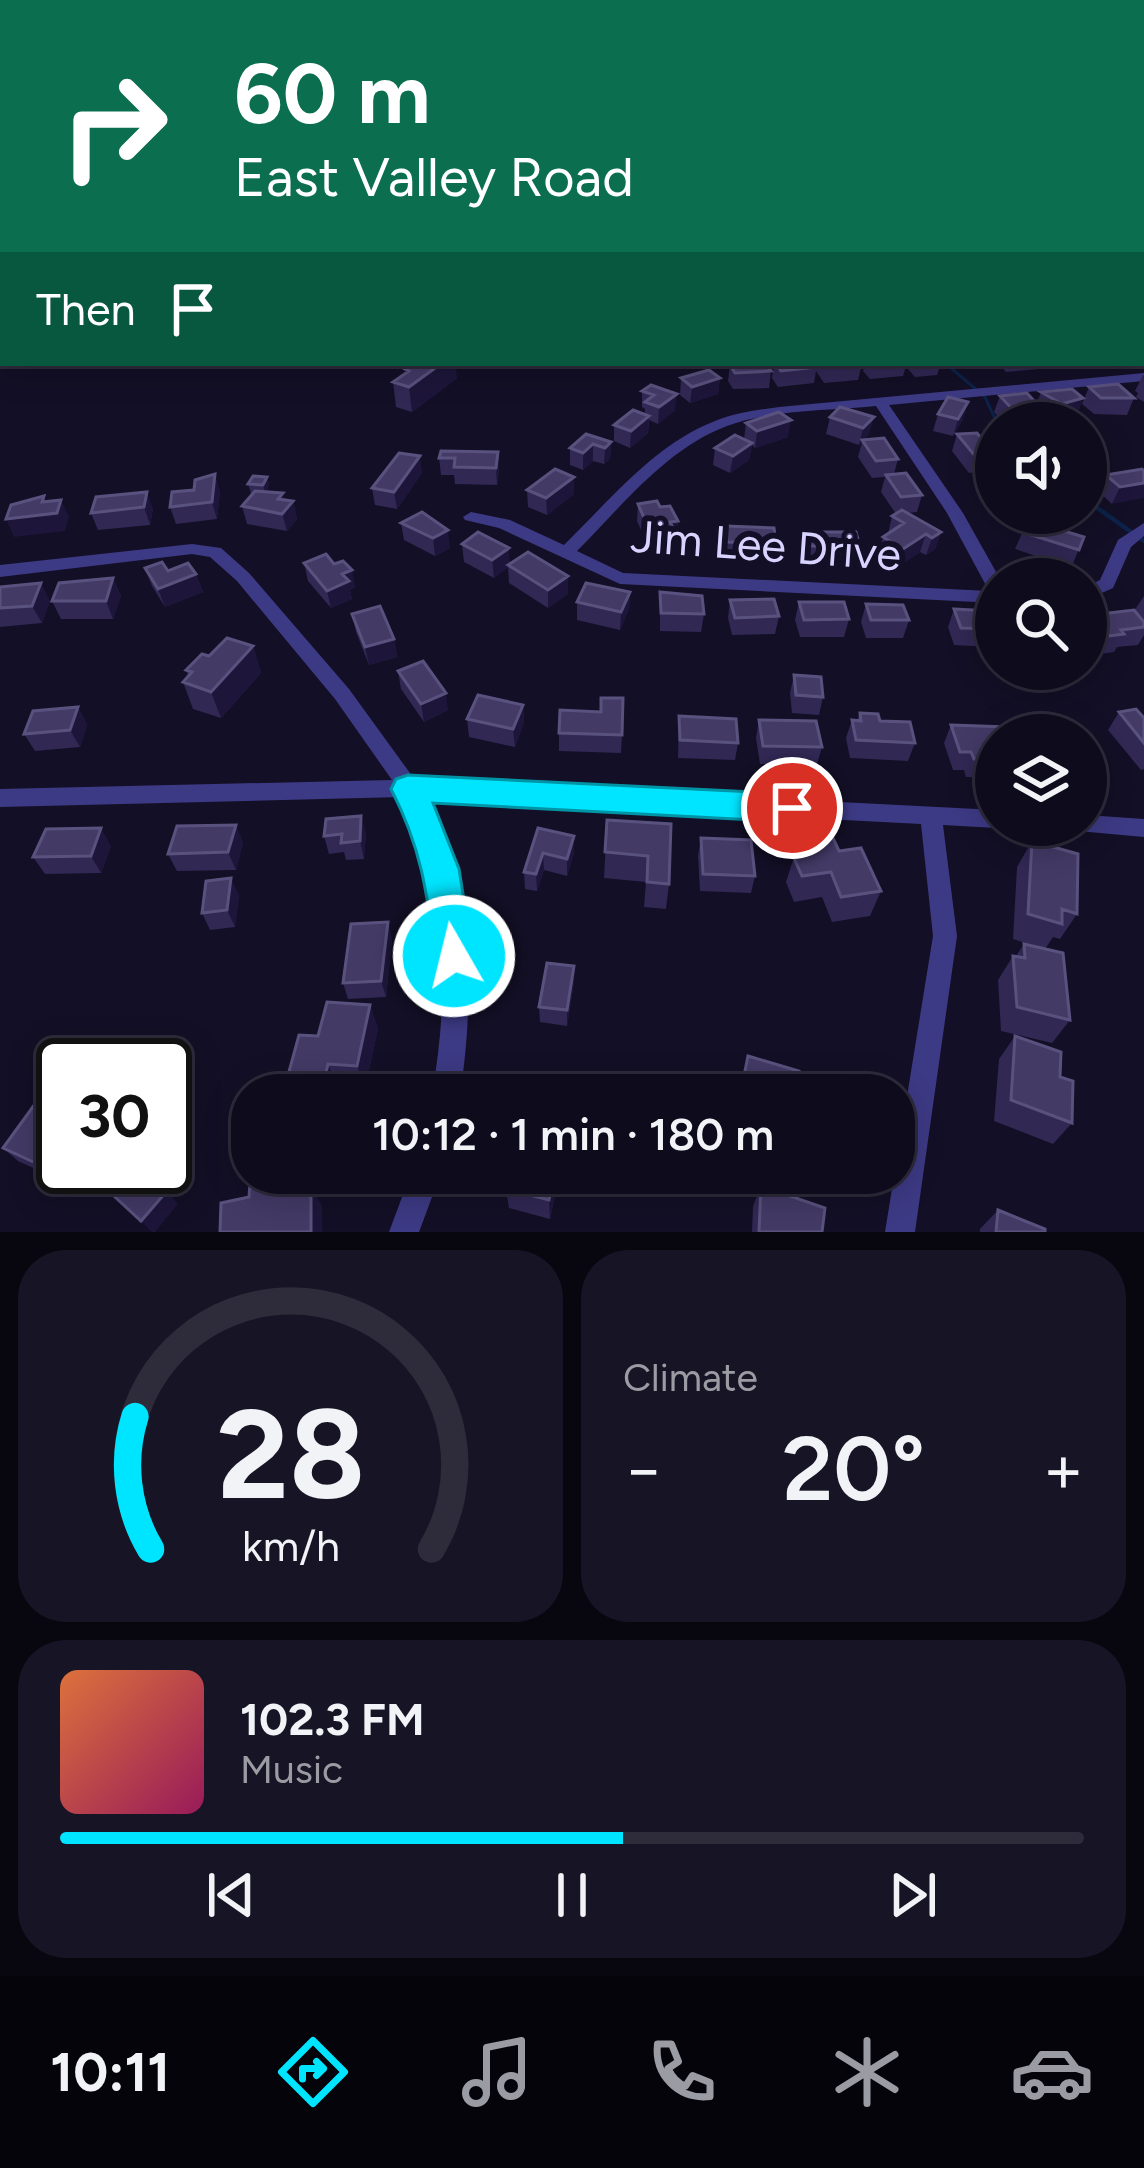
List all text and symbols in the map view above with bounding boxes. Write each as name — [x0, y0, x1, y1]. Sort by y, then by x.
text: 60 m — [234, 43, 430, 144]
icon: right — [36, 48, 192, 204]
text: East Valley Road — [234, 145, 634, 210]
icon: arrive — [160, 276, 226, 342]
text: Then — [36, 282, 136, 336]
map controls — [975, 402, 1107, 846]
button: sound — [975, 402, 1107, 534]
street label: Jim Lee Drive — [629, 509, 903, 581]
button: search — [975, 558, 1107, 690]
button: layers — [975, 714, 1107, 846]
pin — [741, 757, 843, 859]
icon: arrive — [759, 775, 825, 841]
position arrow — [391, 893, 517, 1019]
speed limit sign: 30 — [36, 1038, 192, 1194]
text: 10:12 · 1 min · 180 m — [372, 1107, 774, 1161]
text: Climate — [623, 1354, 758, 1401]
text: 28 — [216, 1379, 365, 1529]
text: 20° — [782, 1414, 925, 1523]
text: − — [623, 1429, 664, 1509]
text: + — [1043, 1429, 1084, 1509]
text: km/h — [242, 1520, 339, 1572]
text: 102.3 FM — [240, 1692, 425, 1746]
text: Music — [240, 1746, 343, 1793]
icon: previous — [198, 1862, 264, 1928]
icon: pause — [539, 1862, 605, 1928]
icon: next — [880, 1862, 946, 1928]
icon: directions — [271, 2030, 355, 2114]
icon: music — [455, 2030, 539, 2114]
icon: phone — [640, 2030, 724, 2114]
icon: climate — [825, 2030, 909, 2114]
icon: car — [1010, 2030, 1094, 2114]
text: 10:11 — [50, 2040, 170, 2105]

